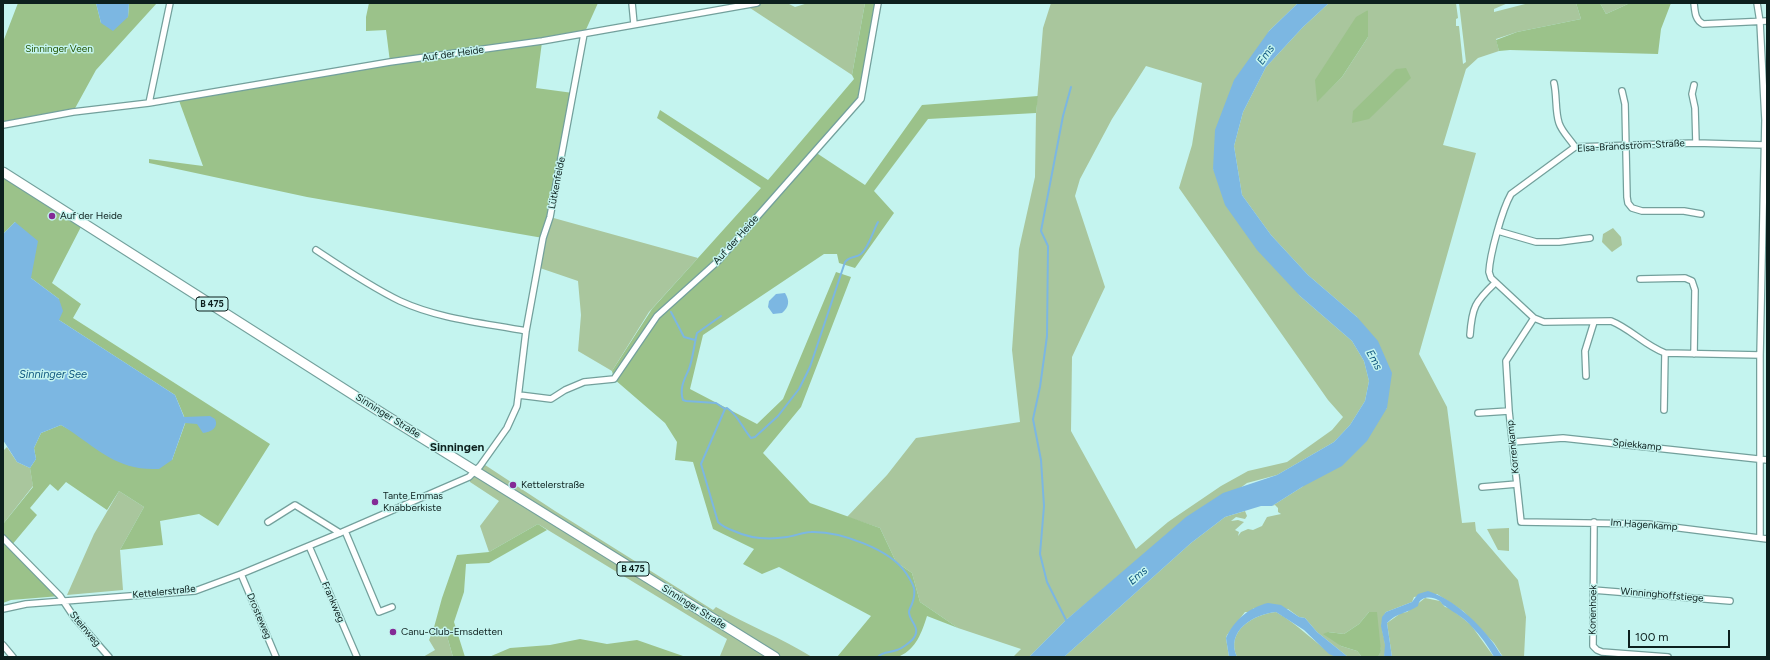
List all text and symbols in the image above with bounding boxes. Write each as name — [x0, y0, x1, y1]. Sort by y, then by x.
park label: Sinninger Veen — [25, 43, 93, 55]
water label: Ems — [1255, 43, 1277, 67]
street label: Auf der Heide — [421, 44, 485, 64]
street label: Elsa-Brändström-Straße — [1577, 137, 1685, 155]
street label: Lütkenfelde — [546, 156, 568, 210]
place label: Auf der Heide — [60, 210, 122, 222]
marker: Auf der Heide — [47, 211, 57, 221]
street label: Auf der Heide — [711, 213, 761, 267]
road number: B 475 — [196, 297, 228, 311]
water label: Ems — [1363, 348, 1385, 372]
water label: Sinninger See — [19, 368, 87, 382]
street label: Sinninger Straße — [353, 391, 423, 441]
street label: Korrenkamp — [1504, 420, 1522, 474]
street label: Spiekkamp — [1612, 436, 1662, 454]
district label: Sinningen — [430, 440, 484, 454]
place label: Kettelerstraße — [521, 479, 585, 491]
marker: Kettelerstraße — [508, 480, 518, 490]
place label: Tante Emmas Knabberkiste — [383, 490, 443, 514]
marker: Tante Emmas Knabberkiste — [370, 497, 380, 507]
street label: Im Hagenkamp — [1610, 517, 1678, 533]
road number: B 475 — [617, 562, 649, 576]
water label: Ems — [1126, 564, 1150, 588]
street label: Frankweg — [319, 580, 347, 624]
street label: Sinninger Straße — [659, 582, 729, 632]
street label: Kettelerstraße — [132, 583, 196, 601]
street label: Konenhoek — [1587, 585, 1599, 635]
street label: Winninghoffstiege — [1620, 585, 1704, 605]
street label: Drosteweg — [244, 591, 274, 641]
street label: Steinweg — [67, 609, 103, 649]
scale bar — [1630, 622, 1732, 648]
place label: Canu-Club-Emsdetten — [401, 626, 503, 638]
marker: Canu-Club-Emsdetten — [388, 627, 398, 637]
text: 100 m — [1635, 630, 1669, 644]

